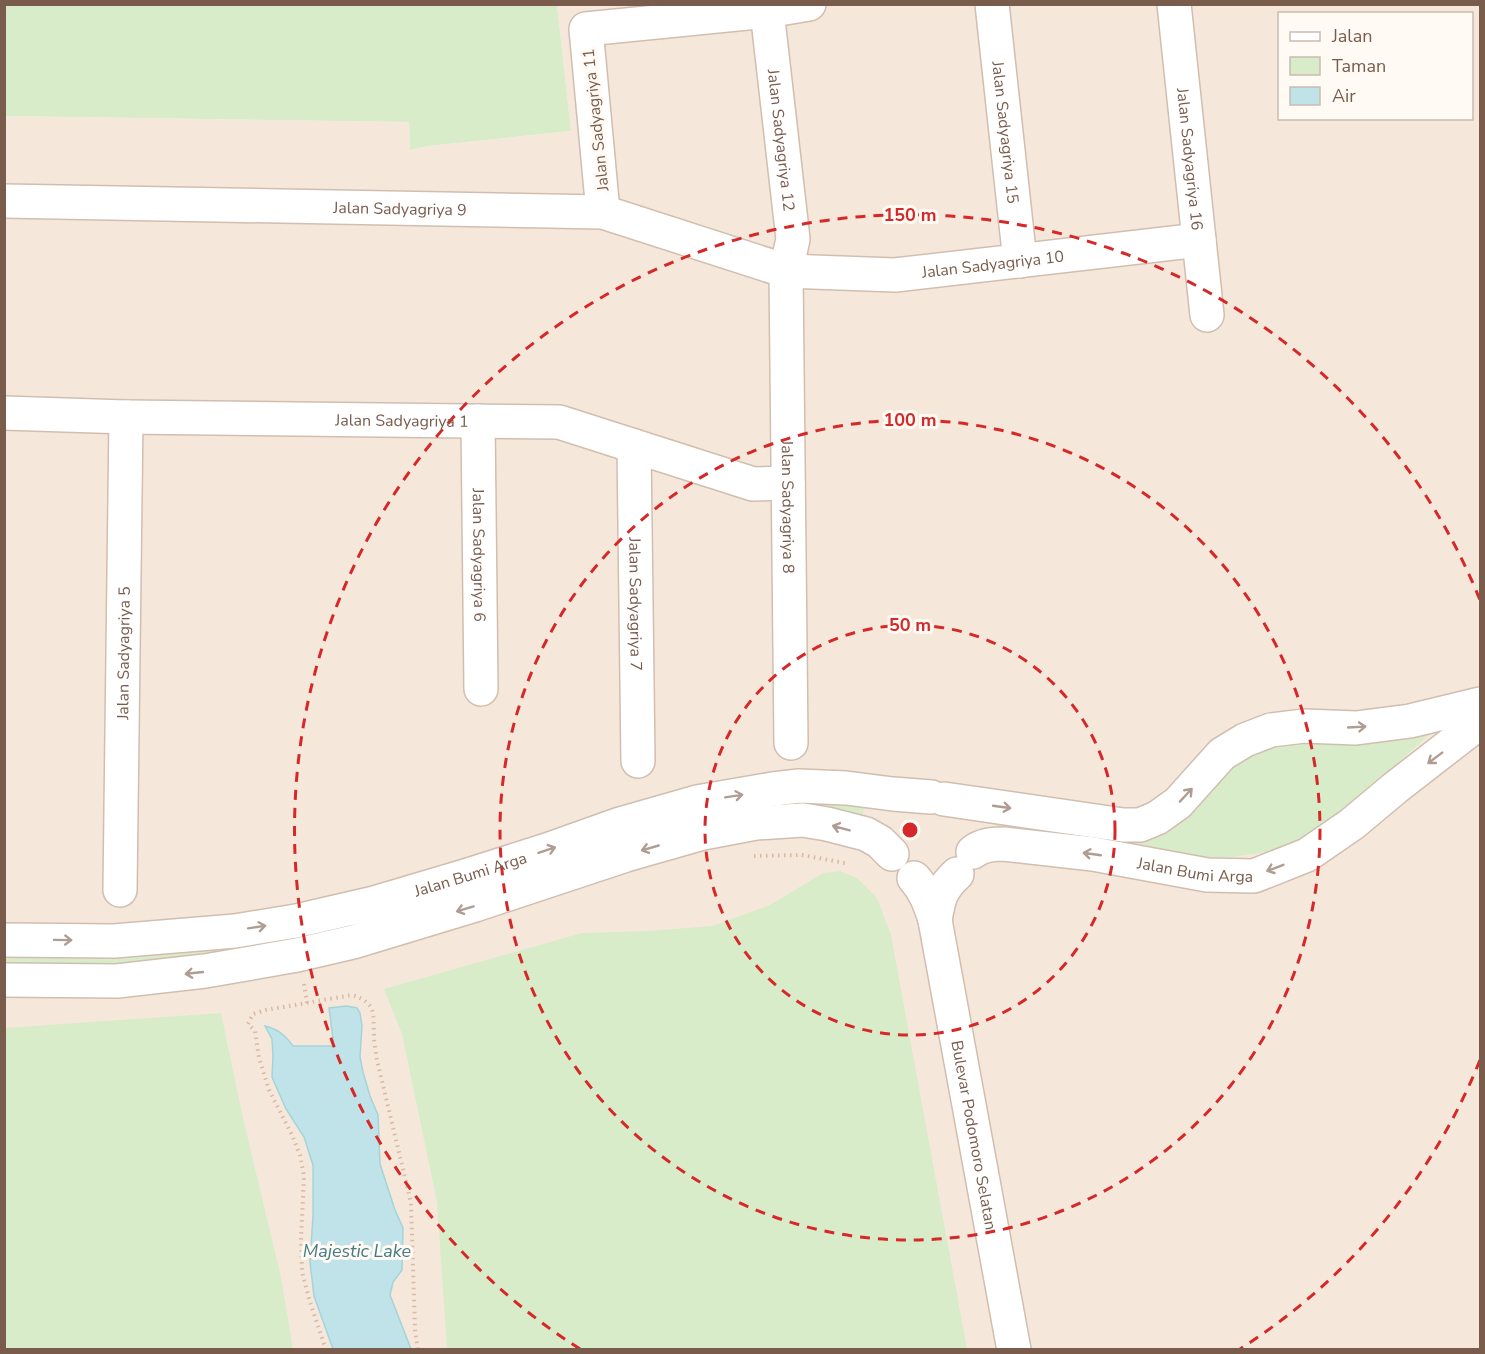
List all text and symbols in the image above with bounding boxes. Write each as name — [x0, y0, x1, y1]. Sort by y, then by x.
legend — [1278, 12, 1473, 120]
text: Jalan — [1331, 24, 1372, 48]
street label: Jalan Sadyagriya 11 — [578, 48, 615, 193]
text: Taman — [1332, 54, 1386, 78]
street label: Jalan Sadyagriya 15 — [986, 59, 1024, 205]
street label: Jalan Sadyagriya 12 — [762, 67, 800, 213]
text: Air — [1332, 84, 1356, 108]
street label: Jalan Sadyagriya 16 — [1171, 86, 1208, 232]
street label: Jalan Sadyagriya 9 — [332, 197, 467, 221]
text: 150 m — [883, 203, 937, 227]
street label: Jalan Sadyagriya 10 — [920, 246, 1065, 284]
text: 100 m — [883, 408, 937, 432]
street label: Jalan Sadyagriya 1 — [334, 409, 469, 433]
street label: Jalan Sadyagriya 8 — [776, 439, 799, 574]
street label: Jalan Sadyagriya 6 — [467, 487, 490, 622]
street label: Jalan Sadyagriya 7 — [623, 536, 647, 671]
street label: Jalan Sadyagriya 5 — [112, 586, 136, 721]
text: 50 m — [889, 613, 931, 637]
one-way arrow — [1346, 721, 1366, 732]
one-way arrow — [1427, 752, 1443, 764]
one-way arrow — [1179, 788, 1193, 803]
one-way arrow — [723, 790, 743, 801]
one-way arrow — [992, 802, 1011, 813]
centre of rings — [900, 820, 920, 840]
one-way arrow — [832, 821, 851, 833]
one-way arrow — [537, 843, 556, 854]
one-way arrow — [641, 843, 660, 854]
street label: Jalan Bumi Arga — [411, 847, 530, 903]
one-way arrow — [1083, 848, 1103, 859]
street label: Jalan Bumi Arga — [1135, 852, 1253, 888]
one-way arrow — [1266, 863, 1285, 874]
one-way arrow — [456, 904, 475, 915]
one-way arrow — [247, 922, 267, 933]
one-way arrow — [52, 934, 72, 946]
one-way arrow — [184, 968, 204, 979]
street label: Bulevar Podomoro Selatan — [945, 1039, 1002, 1232]
water label: Majestic Lake — [303, 1239, 412, 1263]

